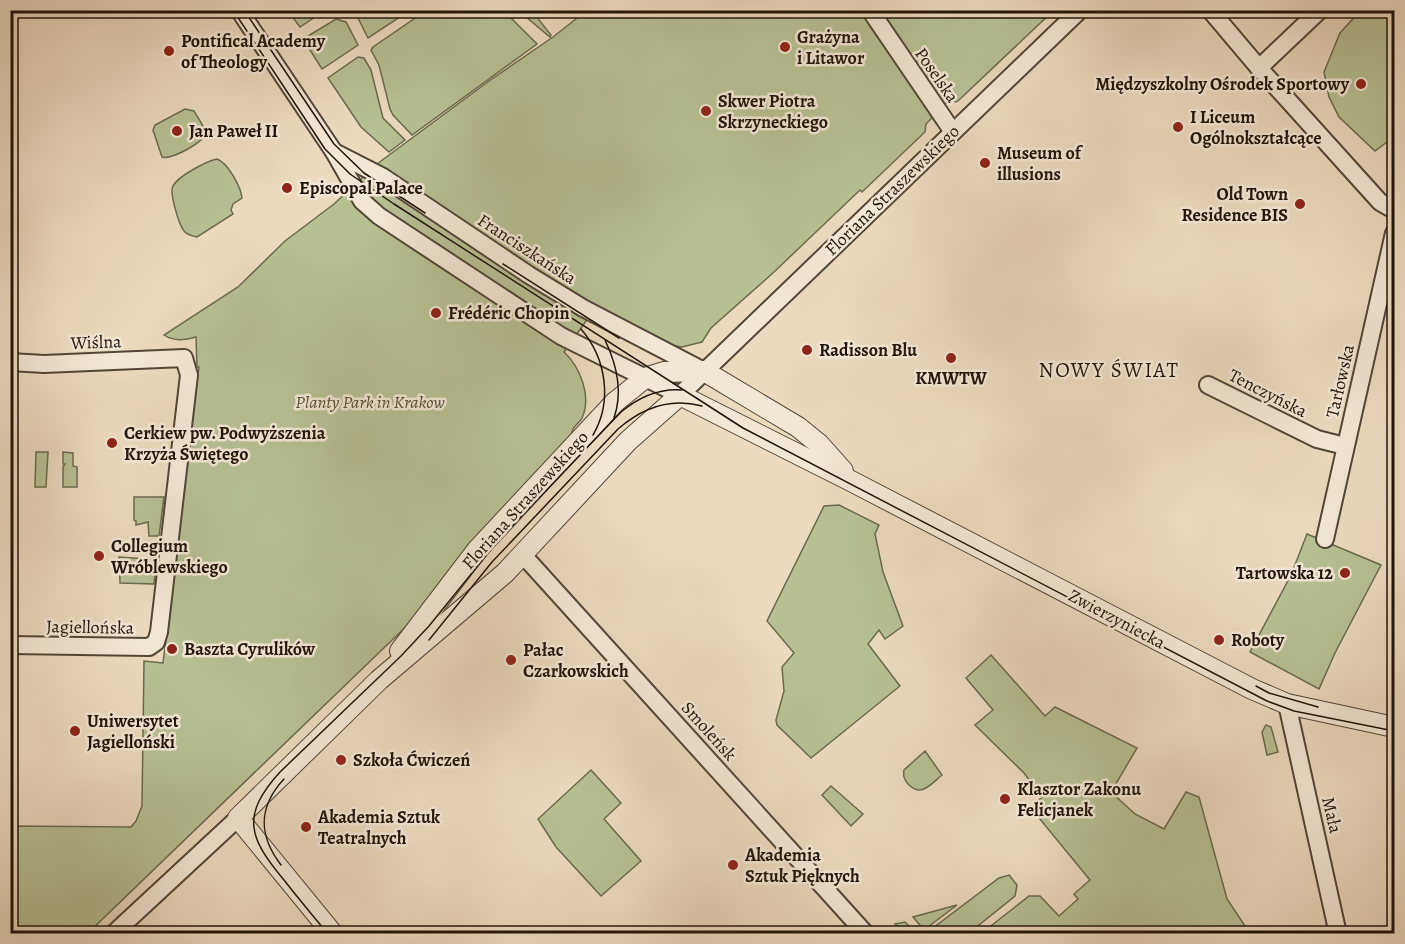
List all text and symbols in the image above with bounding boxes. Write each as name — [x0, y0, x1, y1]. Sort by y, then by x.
place label: Grażyna i Litawor — [797, 25, 865, 70]
place label: Pontifical Academy of Theology — [181, 29, 326, 74]
marker: Grażyna i Litawor — [778, 40, 792, 54]
street label: Poselska — [909, 43, 965, 108]
marker: Pontifical Academy of Theology — [162, 44, 176, 58]
place label: Międzyszkolny Ośrodek Sportowy — [1095, 72, 1350, 96]
marker: Międzyszkolny Ośrodek Sportowy — [1354, 77, 1368, 91]
place label: Skwer Piotra Skrzyneckiego — [718, 89, 828, 134]
marker: Skwer Piotra Skrzyneckiego — [699, 104, 713, 118]
place label: I Liceum Ogólnokształcące — [1190, 105, 1321, 150]
place label: Jan Paweł II — [189, 119, 278, 143]
street label: Floriana Straszewskiego — [819, 119, 965, 261]
marker: I Liceum Ogólnokształcące — [1171, 120, 1185, 134]
marker: Jan Paweł II — [170, 124, 184, 138]
place label: Museum of illusions — [997, 141, 1084, 186]
marker: Museum of illusions — [978, 156, 992, 170]
place label: Episcopal Palace — [299, 176, 423, 200]
marker: Episcopal Palace — [280, 181, 294, 195]
place label: Old Town Residence BIS — [1181, 182, 1288, 227]
marker: Old Town Residence BIS — [1293, 197, 1307, 211]
street label: Franciszkańska — [473, 208, 582, 290]
place label: Frédéric Chopin — [448, 301, 570, 325]
marker: Frédéric Chopin — [429, 306, 443, 320]
street label: Wiślna — [69, 329, 123, 355]
place label: Radisson Blu — [819, 338, 917, 362]
street label: Tarłowska — [1320, 341, 1360, 420]
marker: Radisson Blu — [800, 343, 814, 357]
marker: KMWTW — [944, 351, 958, 365]
district label: NOWY ŚWIAT — [1039, 356, 1179, 384]
street label: Tenczyńska — [1225, 363, 1312, 423]
place label: KMWTW — [915, 366, 987, 390]
park label: Planty Park in Krakow — [295, 390, 445, 414]
place label: Cerkiew pw. Podwyższenia Krzyża Świętego — [124, 421, 326, 466]
street label: Floriana Straszewskiego — [456, 426, 594, 574]
marker: Cerkiew pw. Podwyższenia Krzyża Świętego — [105, 436, 119, 450]
place label: Collegium Wróblewskiego — [110, 534, 228, 579]
marker: Collegium Wróblewskiego — [92, 549, 106, 563]
place label: Tartowska 12 — [1236, 561, 1333, 585]
marker: Tartowska 12 — [1338, 566, 1352, 580]
street label: Zwierzyniecka — [1064, 583, 1170, 655]
street label: Jagiellońska — [46, 614, 135, 640]
place label: Roboty — [1231, 628, 1285, 652]
marker: Roboty — [1212, 633, 1226, 647]
place label: Baszta Cyrulików — [184, 637, 316, 661]
place label: Pałac Czarkowskich — [523, 638, 629, 683]
marker: Baszta Cyrulików — [165, 642, 179, 656]
marker: Pałac Czarkowskich — [504, 653, 518, 667]
street label: Smoleńsk — [676, 696, 742, 766]
place label: Uniwersytet Jagielloński — [87, 709, 179, 754]
marker: Uniwersytet Jagielloński — [68, 724, 82, 738]
place label: Szkoła Ćwiczeń — [353, 748, 471, 772]
marker: Szkoła Ćwiczeń — [334, 753, 348, 767]
place label: Klasztor Zakonu Felicjanek — [1017, 777, 1141, 822]
marker: Klasztor Zakonu Felicjanek — [998, 792, 1012, 806]
street label: Mała — [1316, 794, 1348, 836]
place label: Akademia Sztuk Teatralnych — [317, 805, 441, 850]
marker: Akademia Sztuk Teatralnych — [299, 820, 313, 834]
place label: Akademia Sztuk Pięknych — [744, 843, 860, 888]
marker: Akademia Sztuk Pięknych — [726, 858, 740, 872]

